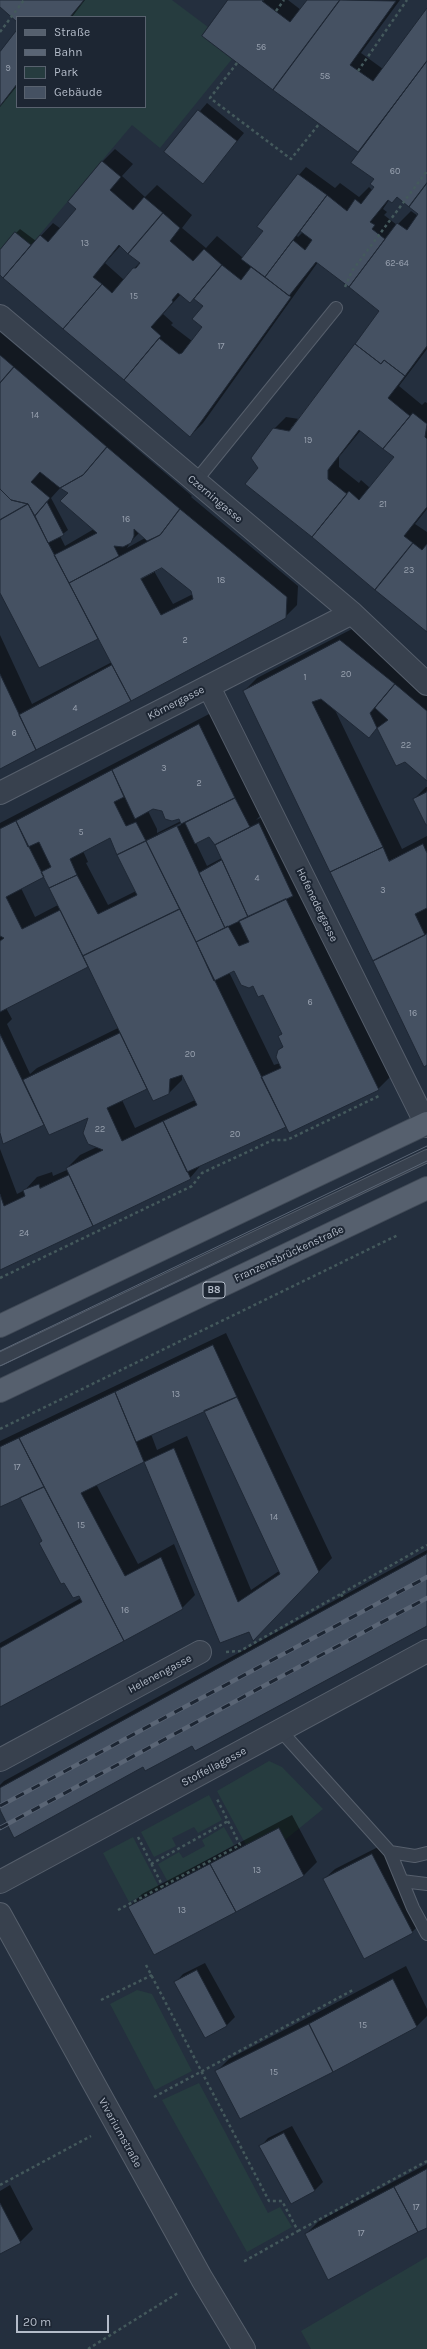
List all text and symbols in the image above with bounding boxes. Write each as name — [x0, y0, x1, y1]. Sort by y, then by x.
legend — [16, 16, 146, 108]
text: Straße — [54, 25, 90, 39]
house number: 56 — [256, 42, 266, 52]
text: Bahn — [54, 45, 83, 59]
house number: 9 — [5, 63, 11, 73]
text: Park — [54, 65, 78, 79]
house number: 58 — [320, 71, 330, 81]
text: Gebäude — [54, 85, 102, 99]
house number: 60 — [390, 166, 400, 176]
house number: 13 — [81, 238, 89, 248]
house number: 62-64 — [385, 258, 409, 268]
house number: 15 — [130, 291, 138, 301]
house number: 17 — [217, 341, 225, 351]
house number: 14 — [31, 410, 39, 420]
house number: 19 — [304, 435, 312, 445]
street label: Czerningasse — [185, 472, 245, 526]
house number: 21 — [379, 499, 387, 509]
house number: 16 — [122, 514, 130, 524]
house number: 23 — [404, 565, 414, 575]
house number: 18 — [217, 575, 225, 585]
house number: 2 — [182, 635, 188, 645]
house number: 20 — [341, 669, 351, 679]
house number: 1 — [304, 672, 306, 682]
street label: Körnergasse — [145, 683, 207, 723]
house number: 4 — [72, 703, 78, 713]
house number: 6 — [11, 728, 17, 738]
house number: 22 — [401, 740, 411, 750]
house number: 3 — [161, 763, 167, 773]
house number: 2 — [196, 778, 202, 788]
house number: 5 — [78, 827, 84, 837]
street label: Hofenedergasse — [293, 866, 341, 944]
house number: 4 — [254, 873, 260, 883]
house number: 3 — [380, 885, 386, 895]
house number: 6 — [307, 997, 313, 1007]
house number: 16 — [409, 1008, 417, 1018]
house number: 20 — [185, 1049, 195, 1059]
house number: 22 — [95, 1124, 105, 1134]
house number: 20 — [230, 1129, 240, 1139]
street label: Franzensbrückenstraße — [232, 1223, 346, 1285]
house number: 24 — [19, 1228, 29, 1238]
road number: B8 — [203, 1282, 225, 1298]
house number: 13 — [172, 1389, 180, 1399]
house number: 17 — [13, 1462, 21, 1472]
house number: 14 — [270, 1512, 278, 1522]
house number: 15 — [77, 1520, 85, 1530]
house number: 16 — [121, 1605, 129, 1615]
street label: Helenengasse — [126, 1652, 194, 1696]
street label: Stoffellagasse — [179, 1744, 249, 1790]
house number: 13 — [253, 1865, 261, 1875]
house number: 13 — [178, 1905, 186, 1915]
house number: 15 — [359, 2020, 367, 2030]
house number: 15 — [270, 2067, 278, 2077]
street label: Vivariumstraße — [95, 2096, 145, 2170]
house number: 17 — [412, 2202, 420, 2212]
house number: 17 — [357, 2228, 365, 2238]
scale bar — [18, 2307, 111, 2333]
text: 20 m — [23, 2315, 51, 2329]

